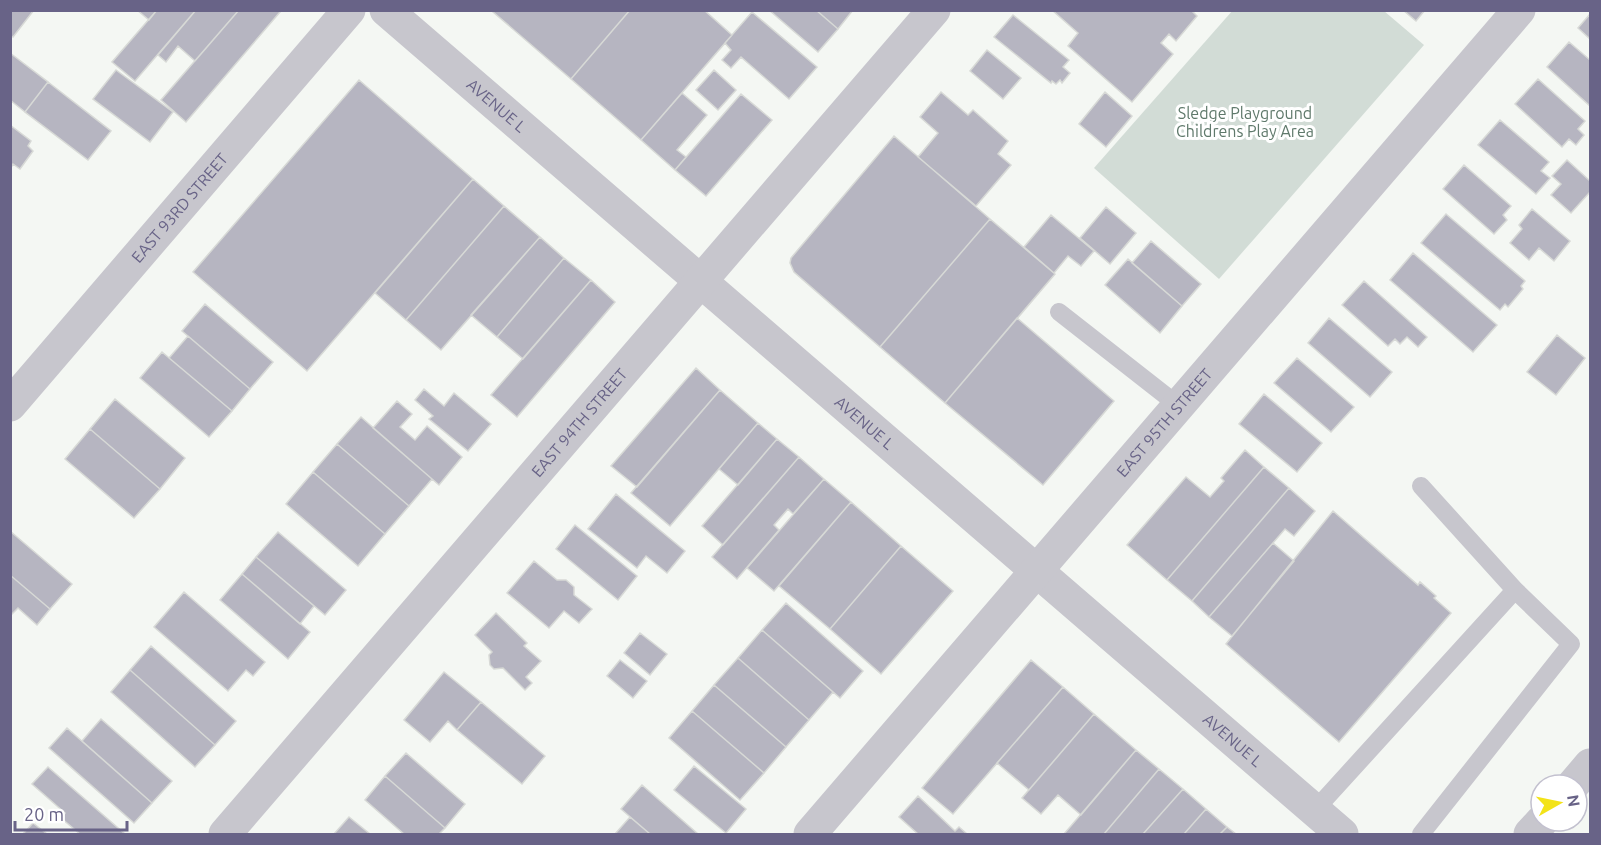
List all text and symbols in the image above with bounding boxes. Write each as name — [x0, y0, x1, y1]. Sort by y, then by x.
street label: AVENUE L — [463, 75, 530, 136]
park label: Sledge Playground Childrens Play Area — [1176, 104, 1314, 140]
street label: EAST 93RD STREET — [128, 149, 231, 266]
street label: EAST 94TH STREET — [528, 365, 631, 480]
street label: EAST 95TH STREET — [1113, 365, 1216, 480]
street label: AVENUE L — [832, 392, 898, 453]
street label: AVENUE L — [1200, 710, 1266, 770]
north arrow — [1529, 773, 1589, 833]
text: N — [1564, 793, 1584, 808]
scale bar — [15, 794, 128, 832]
text: 20 m — [24, 804, 64, 824]

